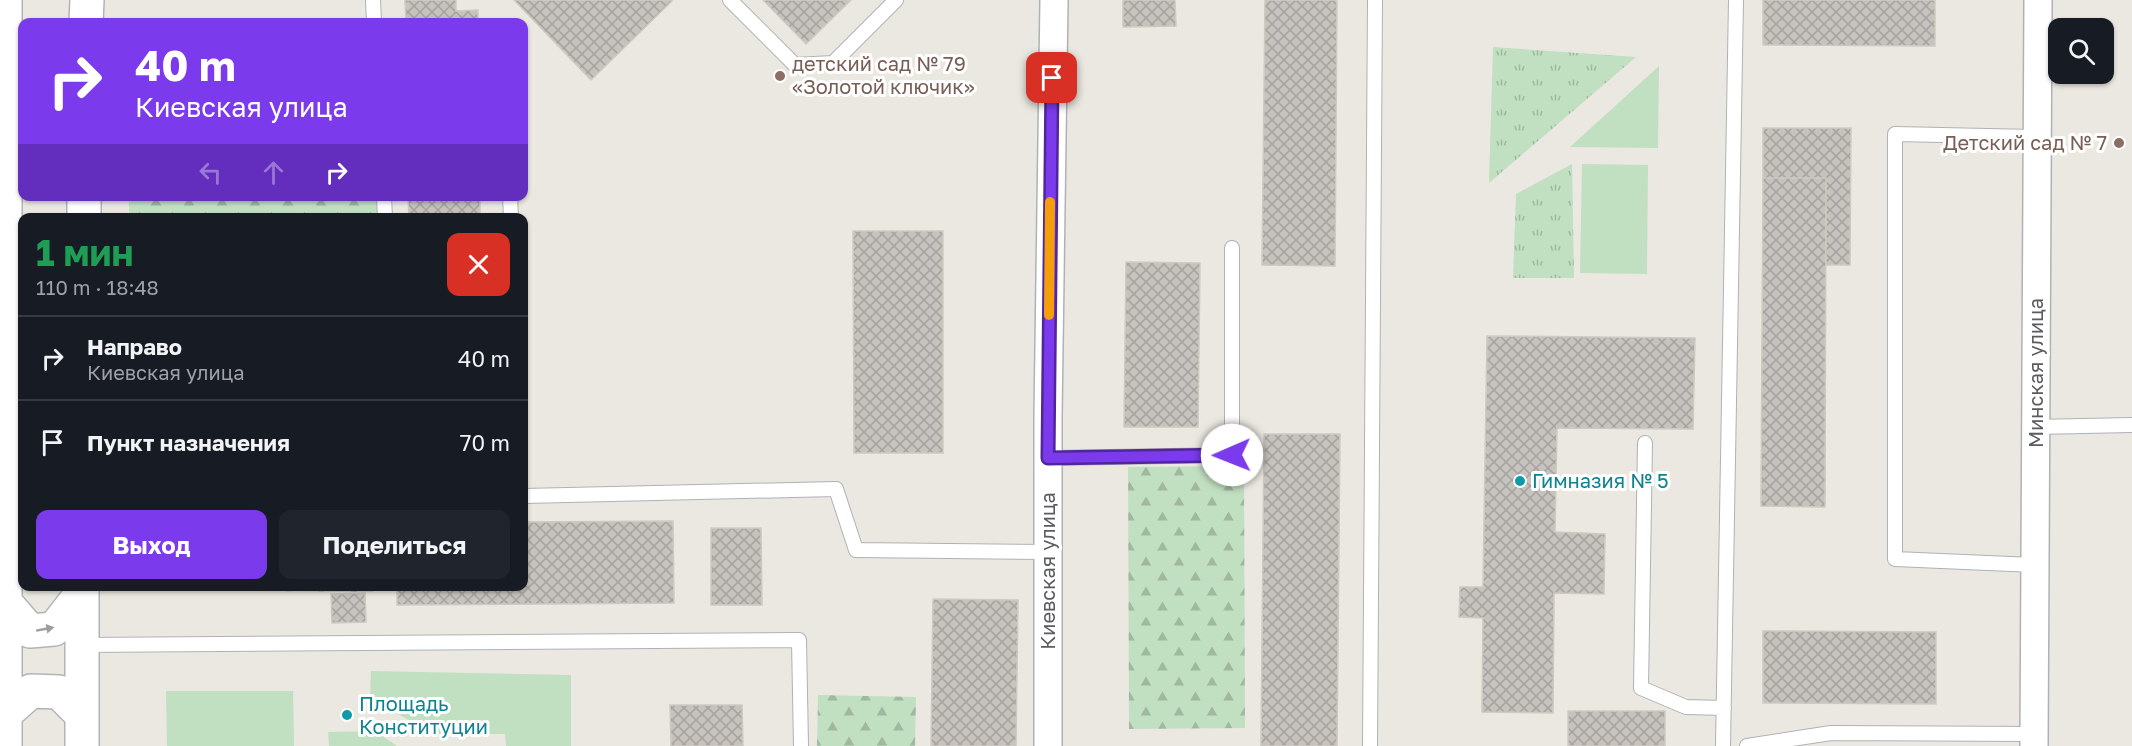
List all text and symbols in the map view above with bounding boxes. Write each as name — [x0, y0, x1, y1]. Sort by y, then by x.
map controls — [2048, 18, 2114, 84]
button: search — [2048, 18, 2114, 84]
text: 40 m — [135, 40, 236, 90]
icon: right — [36, 42, 114, 120]
place label: детский сад № 79 «Золотой ключик» — [792, 51, 975, 98]
pin — [1026, 52, 1077, 103]
icon: arrive — [1035, 61, 1068, 94]
marker: детский сад № 79 «Золотой ключик» — [773, 69, 787, 83]
text: Киевская улица — [135, 91, 348, 123]
place label: Детский сад № 7 — [1943, 130, 2107, 154]
marker: Детский сад № 7 — [2112, 136, 2126, 150]
icon: left — [194, 156, 227, 189]
icon: ahead — [257, 156, 290, 189]
icon: right — [320, 156, 353, 189]
text: 1 мин — [36, 231, 133, 274]
button: close — [447, 233, 510, 296]
text: 110 m · 18:48 — [36, 275, 159, 299]
street label: Минская улица — [2023, 298, 2047, 448]
text: Направо — [87, 333, 182, 360]
icon: right — [36, 342, 69, 375]
text: 40 m — [458, 345, 510, 372]
text: Киевская улица — [87, 360, 245, 384]
position arrow — [1200, 423, 1264, 487]
icon: arrive — [36, 426, 69, 459]
text: Пункт назначения — [87, 429, 290, 456]
text: 70 m — [460, 429, 510, 456]
place label: Гимназия № 5 — [1532, 468, 1669, 492]
marker: Гимназия № 5 — [1513, 474, 1527, 488]
street label: Киевская улица — [1035, 492, 1059, 650]
button: Выход — [36, 510, 267, 579]
button: Поделиться — [279, 510, 510, 579]
one-way arrow — [36, 624, 55, 633]
place label: Площадь Конституции — [359, 691, 488, 738]
marker: Площадь Конституции — [340, 708, 354, 722]

